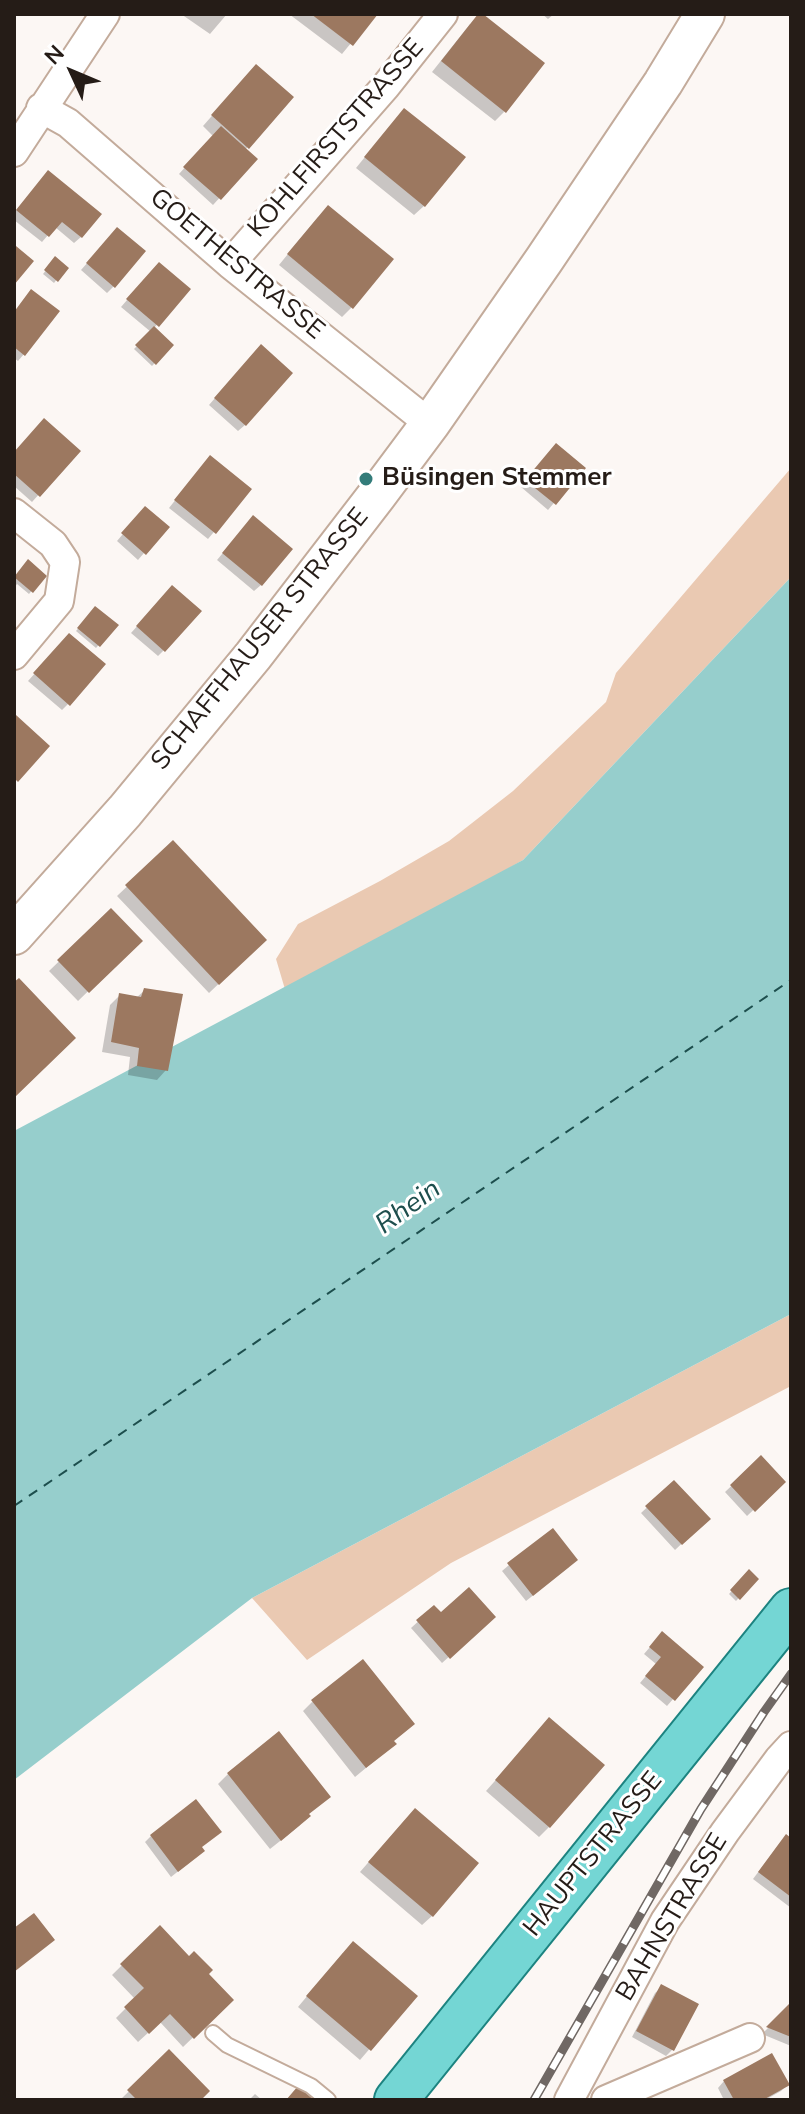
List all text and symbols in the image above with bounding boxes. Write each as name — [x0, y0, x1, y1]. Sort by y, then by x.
north arrow — [32, 32, 112, 112]
street label: KOHLFIRSTSTRASSE — [242, 33, 432, 245]
text: N — [38, 39, 71, 72]
street label: GOETHESTRASSE — [142, 183, 330, 347]
place label: Büsingen Stemmer — [382, 463, 612, 495]
marker: Büsingen Stemmer — [357, 470, 375, 488]
street label: SCHAFFHAUSER STRASSE — [146, 503, 376, 777]
water label: Rhein — [370, 1173, 448, 1243]
street label: HAUPTSTRASSE — [518, 1766, 670, 1944]
street label: BAHNSTRASSE — [611, 1829, 735, 2007]

